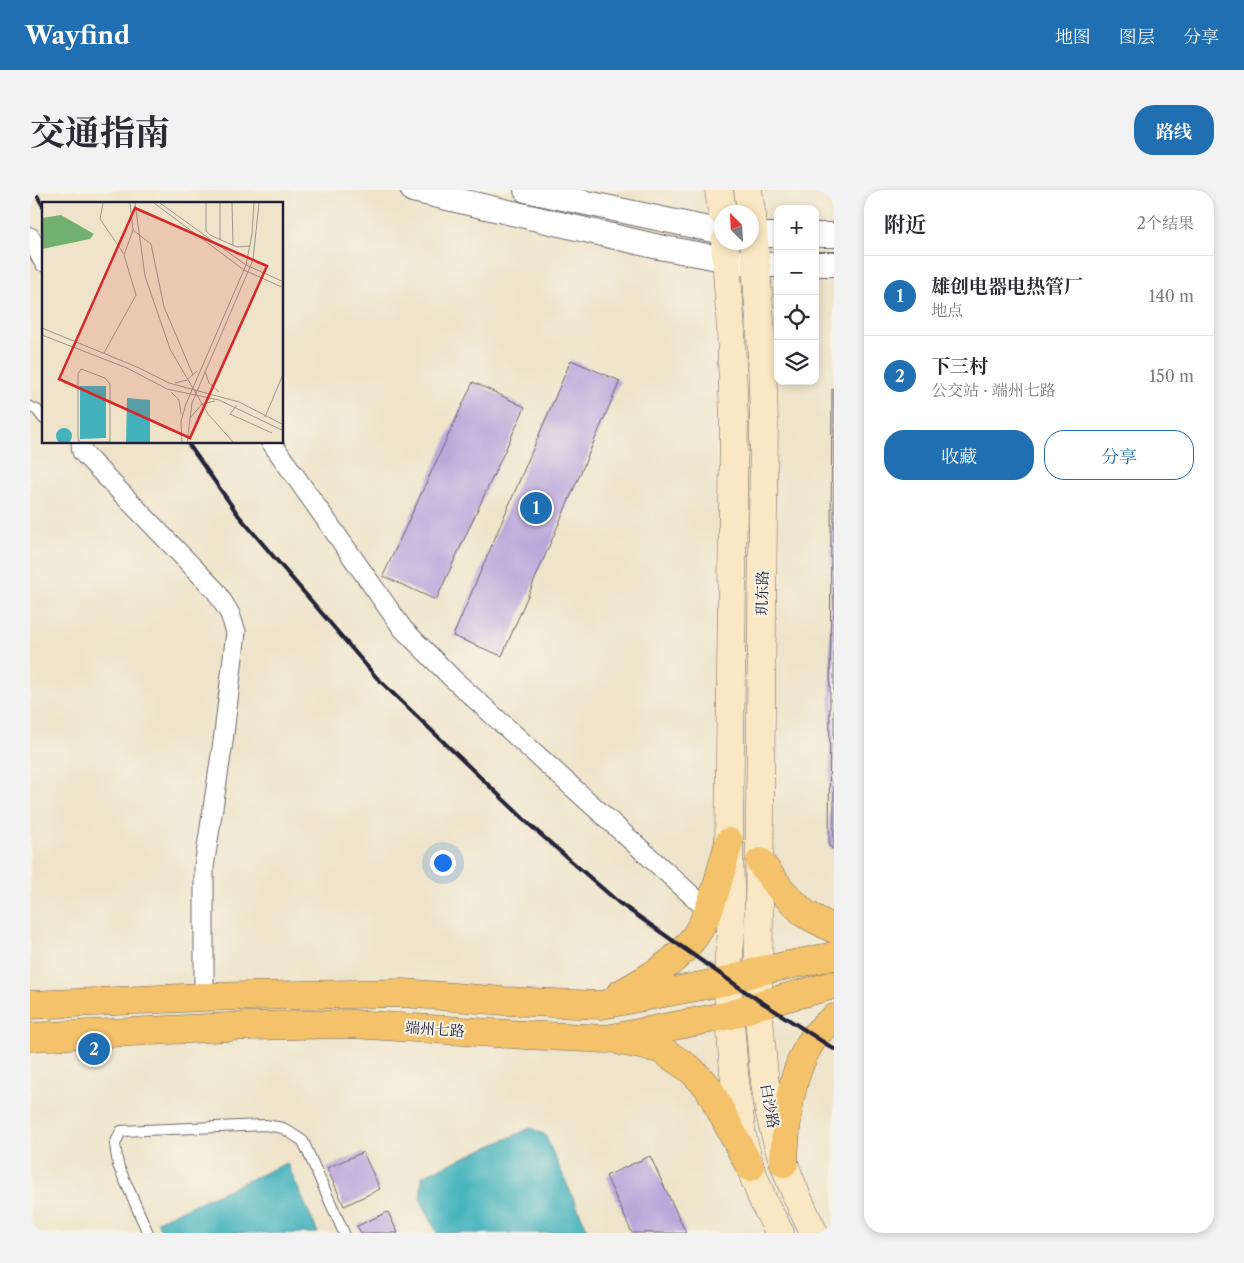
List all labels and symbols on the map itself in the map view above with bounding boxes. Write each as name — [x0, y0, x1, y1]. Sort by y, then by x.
inset map — [42, 202, 284, 444]
north arrow — [714, 205, 759, 250]
pin: 1 — [520, 489, 552, 527]
street label: 玑东路 — [752, 570, 772, 616]
your location — [430, 850, 456, 876]
street label: 端州七路 — [404, 1017, 466, 1041]
pin: 2 — [78, 1030, 110, 1068]
street label: 白沙路 — [757, 1082, 783, 1130]

